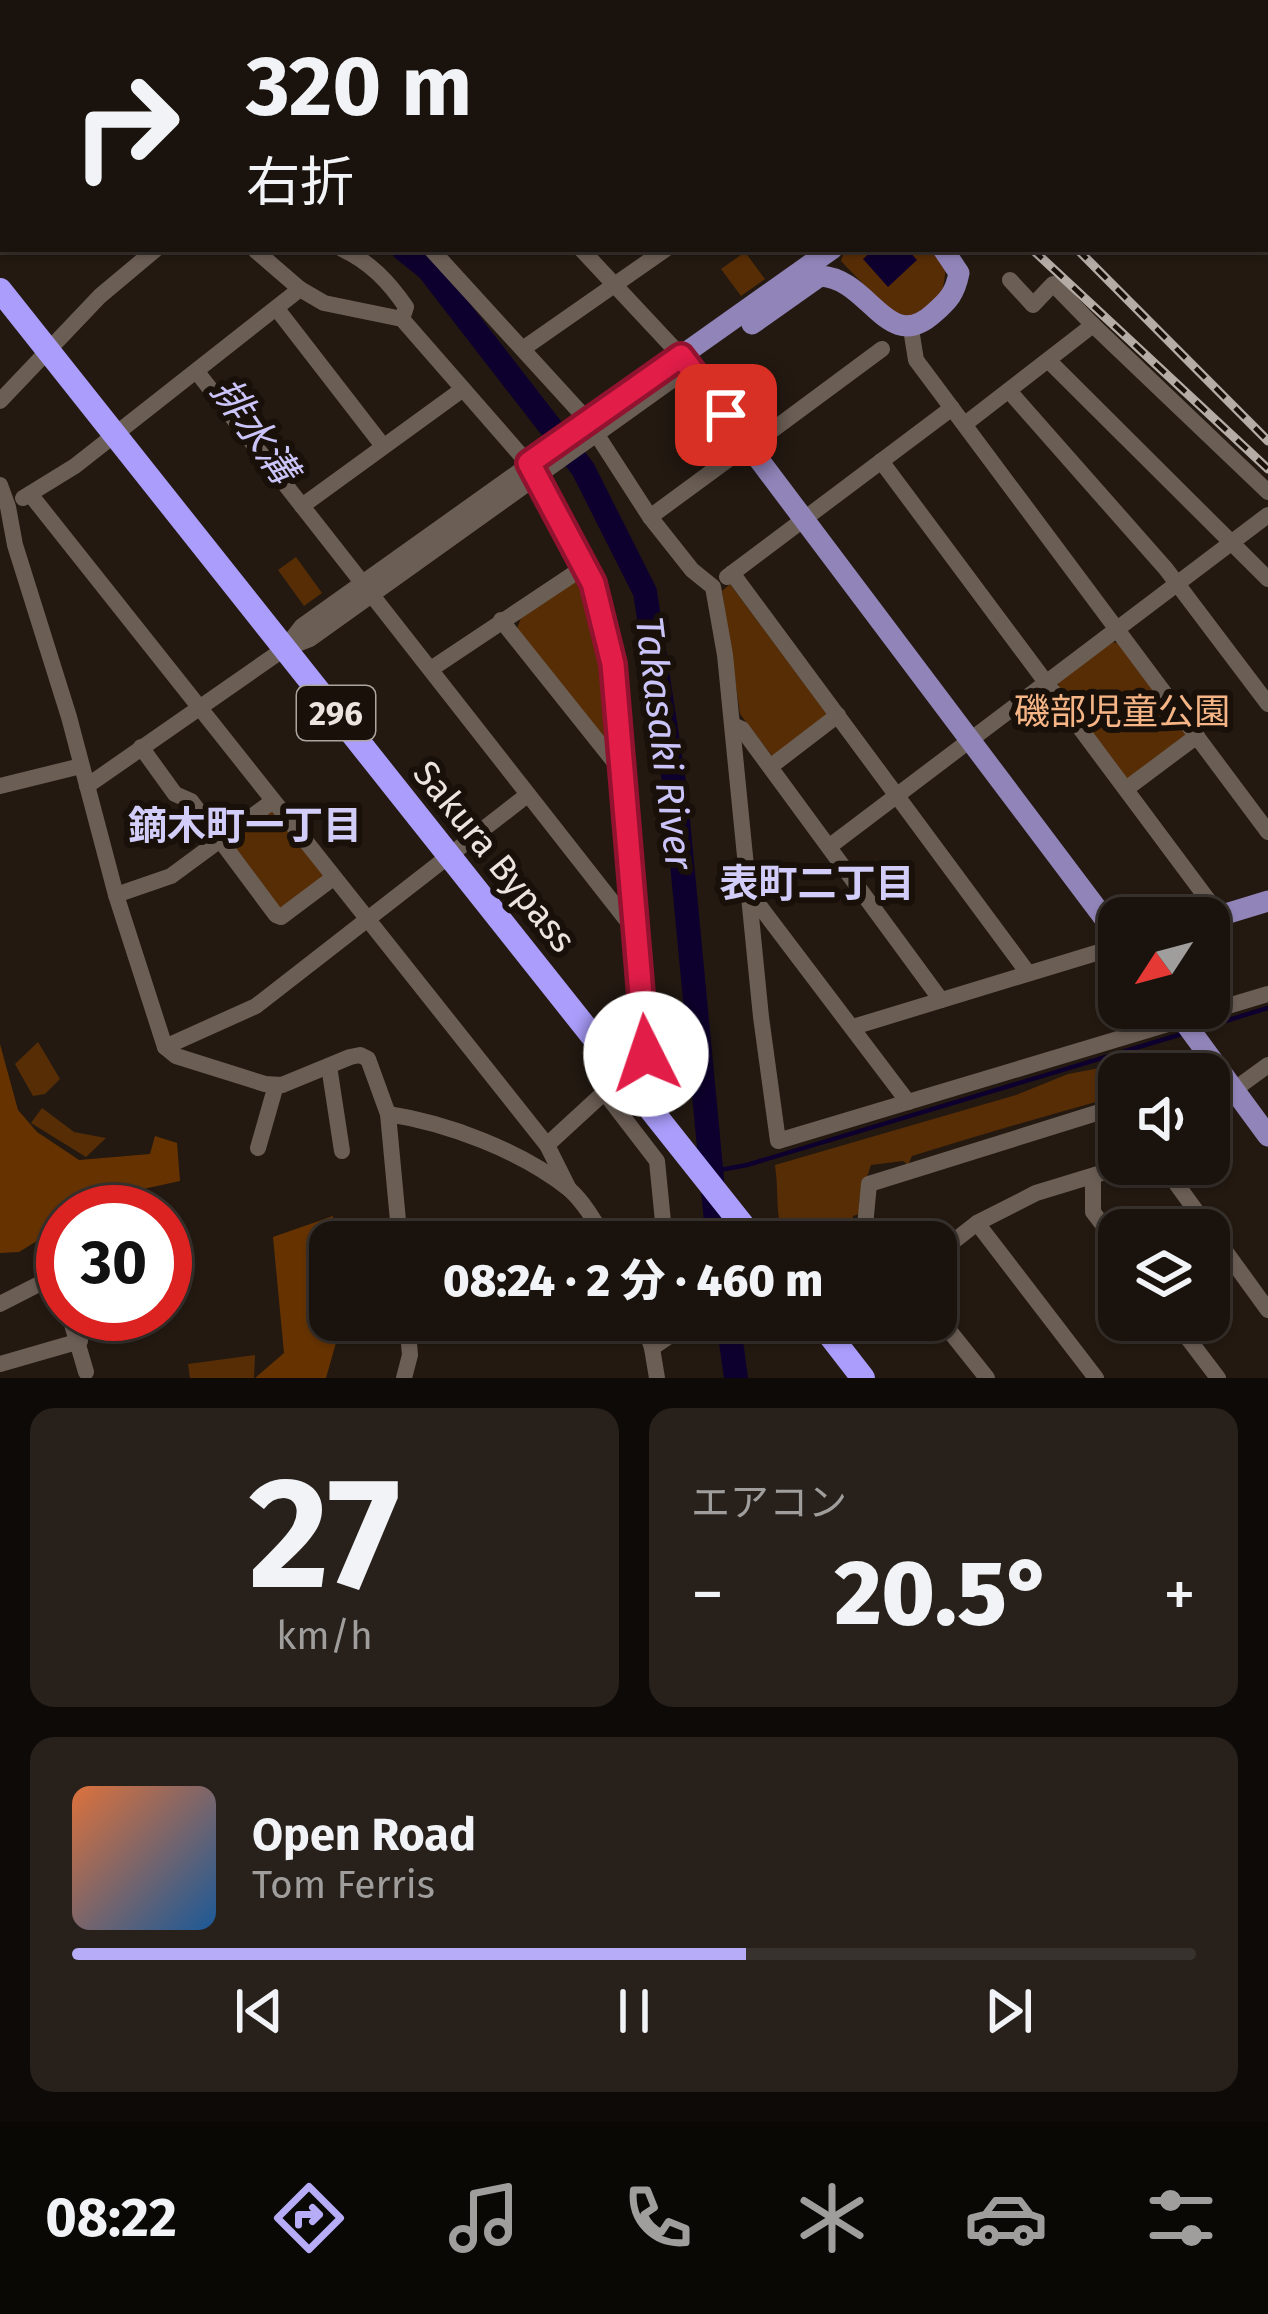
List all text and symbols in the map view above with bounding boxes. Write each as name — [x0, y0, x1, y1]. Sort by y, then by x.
text: 320 m — [246, 36, 472, 137]
icon: right — [48, 48, 204, 204]
text: 右折 — [246, 151, 354, 215]
pin — [675, 364, 777, 466]
water label: 排水溝 — [202, 369, 309, 496]
icon: arrive — [693, 382, 759, 448]
water label: Takasaki River — [626, 614, 702, 873]
road number: 296 — [297, 686, 375, 740]
park label: 磯部児童公園 — [1014, 690, 1230, 734]
street label: Sakura Bypass — [404, 752, 585, 961]
district label: 鏑木町一丁目 — [128, 803, 362, 849]
district label: 表町二丁目 — [719, 861, 915, 907]
north arrow — [1098, 897, 1230, 1029]
map controls — [1098, 897, 1230, 1341]
position arrow — [583, 991, 709, 1117]
button: sound — [1098, 1053, 1230, 1185]
speed limit sign: 30 — [36, 1185, 192, 1341]
button: layers — [1098, 1209, 1230, 1341]
text: 08:24 · 2 分 · 460 m — [443, 1254, 823, 1308]
text: 27 — [248, 1441, 401, 1628]
text: エアコン — [691, 1480, 847, 1526]
text: 20.5° — [834, 1540, 1053, 1648]
text: − — [691, 1555, 724, 1634]
text: + — [1163, 1555, 1196, 1634]
text: km/h — [276, 1613, 373, 1659]
text: Open Road — [252, 1808, 476, 1862]
text: Tom Ferris — [252, 1862, 435, 1908]
icon: previous — [226, 1978, 292, 2044]
icon: pause — [601, 1978, 667, 2044]
icon: next — [976, 1978, 1042, 2044]
icon: directions — [267, 2176, 351, 2260]
icon: music — [442, 2176, 526, 2260]
icon: phone — [616, 2176, 700, 2260]
icon: climate — [790, 2176, 874, 2260]
icon: car — [964, 2176, 1048, 2260]
icon: filters — [1139, 2176, 1223, 2260]
text: 08:22 — [45, 2186, 177, 2250]

